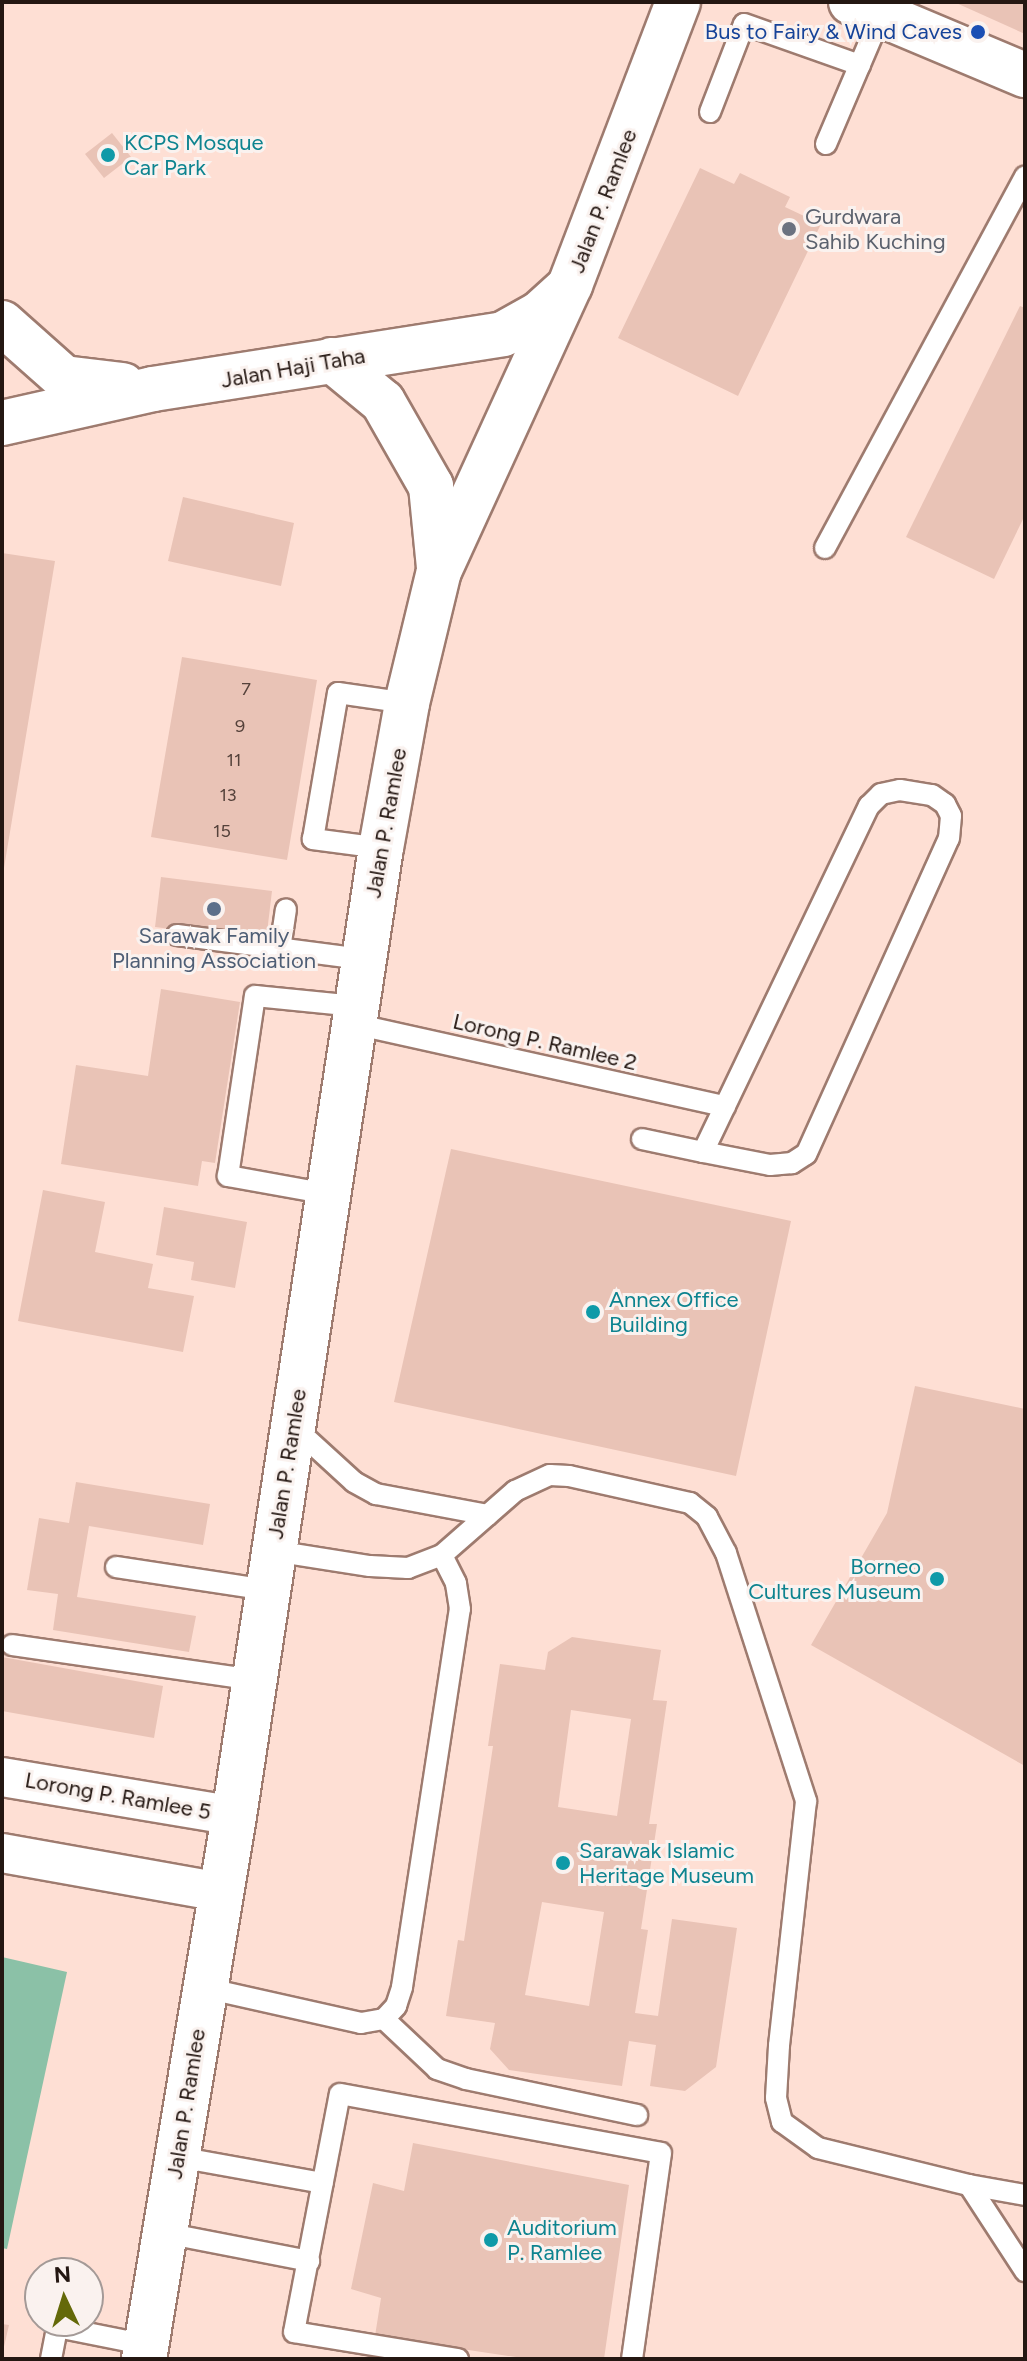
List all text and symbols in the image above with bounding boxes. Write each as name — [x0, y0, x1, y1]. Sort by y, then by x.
place label: Bus to Fairy & Wind Caves — [705, 19, 962, 45]
marker: Bus to Fairy & Wind Caves — [969, 23, 987, 41]
street label: Jalan P. Ramlee — [564, 125, 642, 277]
place label: KCPS Mosque Car Park — [124, 129, 264, 180]
marker: KCPS Mosque Car Park — [99, 146, 117, 164]
place label: Gurdwara Sahib Kuching — [805, 203, 946, 254]
marker: Gurdwara Sahib Kuching — [780, 220, 798, 238]
street label: Jalan Haji Taha — [219, 342, 367, 394]
house number: 7 — [241, 678, 251, 700]
house number: 9 — [235, 715, 245, 737]
street label: Jalan P. Ramlee — [360, 746, 412, 900]
house number: 11 — [227, 749, 241, 771]
house number: 13 — [219, 784, 237, 806]
house number: 15 — [213, 820, 231, 842]
marker: Sarawak Family Planning Association — [205, 900, 223, 918]
place label: Sarawak Family Planning Association — [112, 922, 316, 974]
street label: Lorong P. Ramlee 2 — [450, 1008, 640, 1076]
place label: Annex Office Building — [609, 1286, 739, 1338]
marker: Annex Office Building — [584, 1303, 602, 1321]
street label: Jalan P. Ramlee — [262, 1387, 312, 1541]
place label: Borneo Cultures Museum — [748, 1553, 921, 1604]
marker: Borneo Cultures Museum — [928, 1570, 946, 1588]
street label: Lorong P. Ramlee 5 — [23, 1767, 213, 1825]
place label: Sarawak Islamic Heritage Museum — [579, 1837, 754, 1888]
marker: Sarawak Islamic Heritage Museum — [554, 1854, 572, 1872]
street label: Jalan P. Ramlee — [161, 2027, 211, 2181]
place label: Auditorium P. Ramlee — [507, 2214, 617, 2266]
marker: Auditorium P. Ramlee — [482, 2231, 500, 2249]
north arrow — [24, 2257, 104, 2337]
text: N — [53, 2260, 72, 2289]

